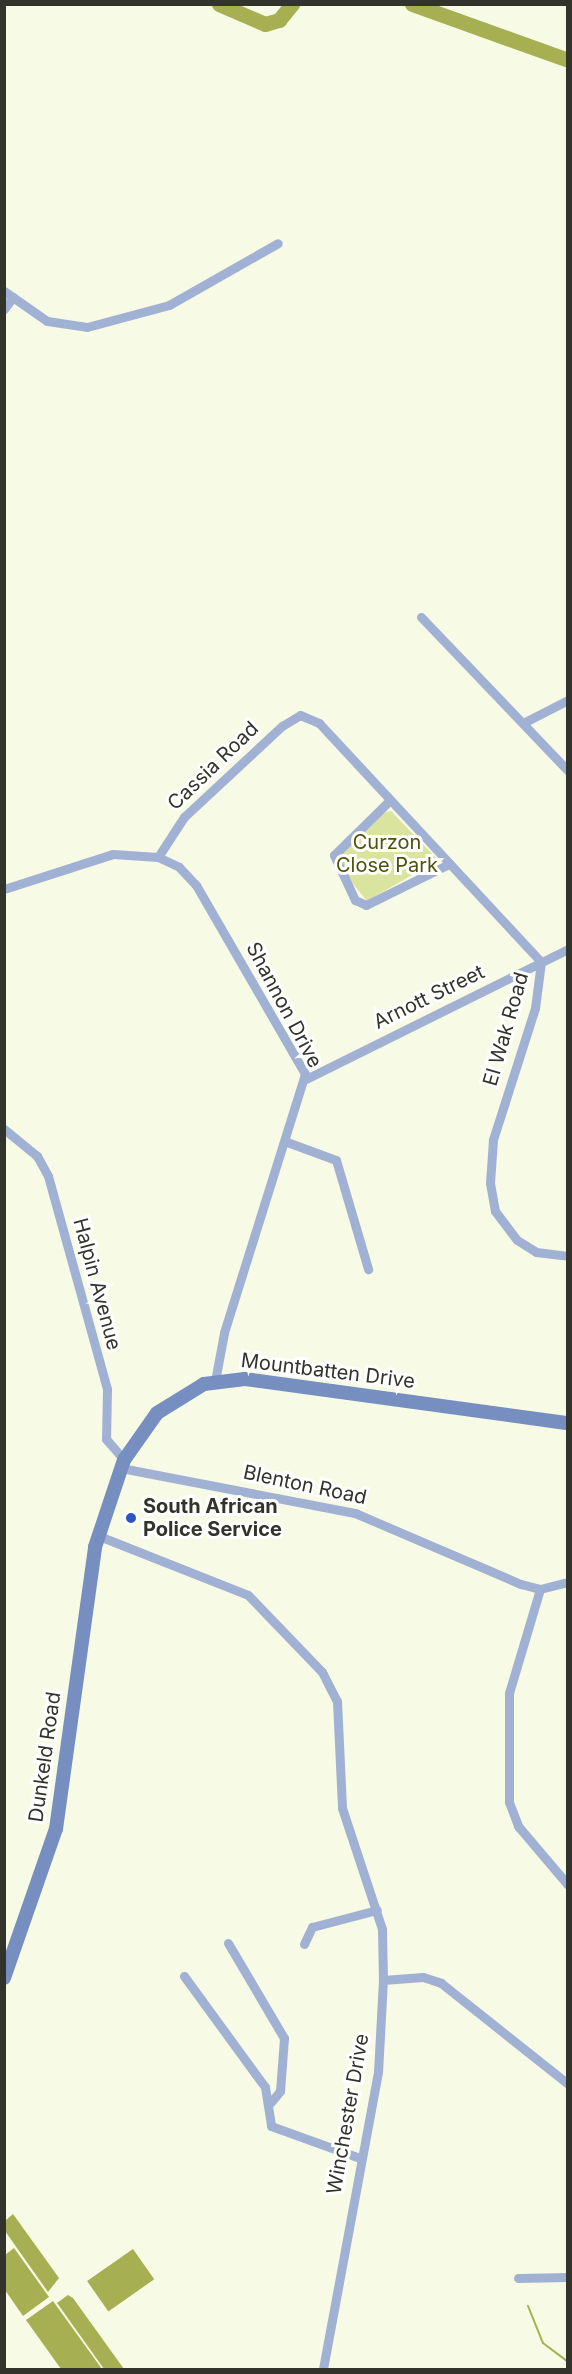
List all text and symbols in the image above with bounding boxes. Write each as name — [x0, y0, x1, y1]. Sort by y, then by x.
street label: Cassia Road — [163, 717, 263, 815]
park label: Curzon Close Park — [336, 830, 438, 877]
street label: Shannon Drive — [241, 938, 327, 1072]
street label: Arnott Street — [370, 960, 488, 1034]
street label: El Wak Road — [478, 969, 534, 1089]
street label: Halpin Avenue — [68, 1215, 126, 1353]
street label: Mountbatten Drive — [240, 1348, 416, 1394]
street label: Blenton Road — [241, 1460, 369, 1510]
place label: South African Police Service — [143, 1494, 282, 1541]
marker: South African Police Service — [124, 1511, 138, 1525]
street label: Dunkeld Road — [24, 1690, 66, 1824]
street label: Winchester Drive — [322, 2032, 374, 2196]

